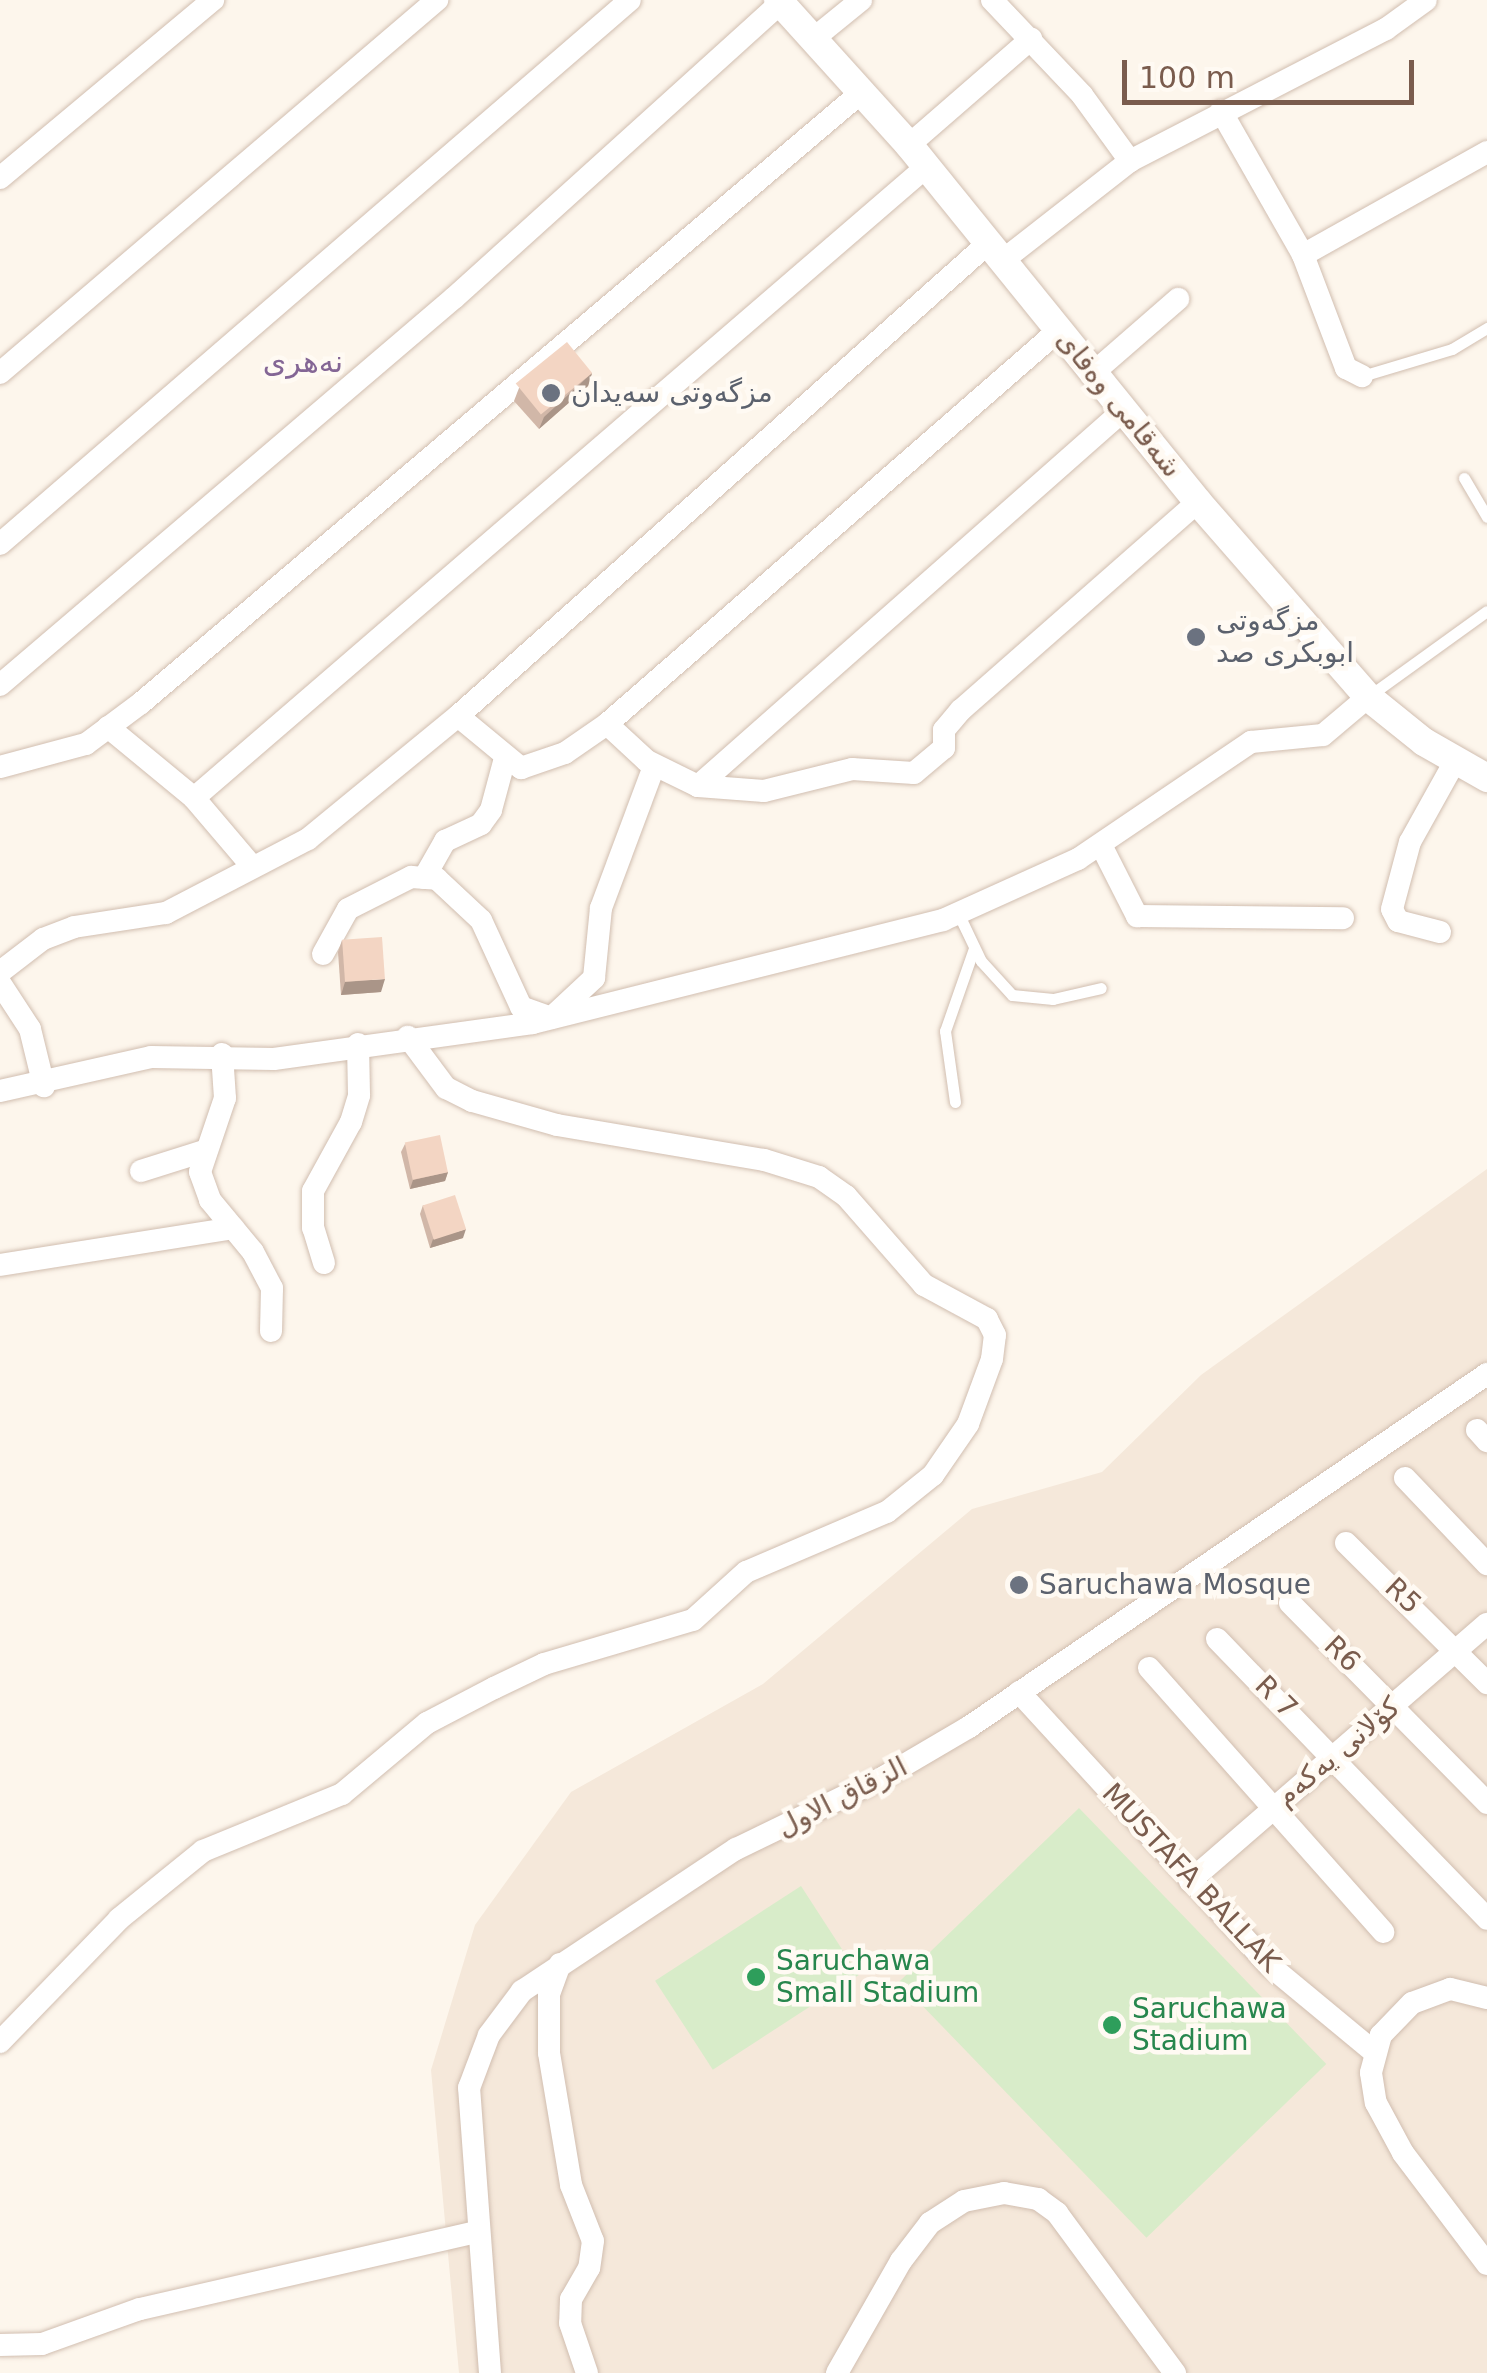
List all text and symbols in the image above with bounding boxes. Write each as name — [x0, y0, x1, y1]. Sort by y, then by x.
scale bar — [1127, 40, 1420, 102]
text: 100 m — [1139, 60, 1235, 95]
street label: شەقامی وەفای — [1049, 324, 1189, 484]
district label: نەھری — [263, 344, 343, 380]
place label: مزگەوتی سەیدان — [571, 376, 773, 410]
marker: مزگەوتی سەیدان — [540, 382, 562, 404]
place label: مزگەوتی ابوبکری صد — [1216, 604, 1354, 670]
marker: مزگەوتی ابوبکری صد — [1185, 626, 1207, 648]
place label: Saruchawa Mosque — [1039, 1568, 1311, 1602]
street label: R5 — [1378, 1571, 1428, 1621]
marker: Saruchawa Mosque — [1008, 1574, 1030, 1596]
street label: R6 — [1317, 1629, 1367, 1679]
street label: R 7 — [1248, 1669, 1304, 1725]
street label: کۆلانی یەکەم — [1269, 1690, 1407, 1814]
street label: الزقاق الاول — [771, 1750, 913, 1844]
street label: MUSTAFA BALLAK — [1095, 1777, 1287, 1979]
place label: Saruchawa Small Stadium — [776, 1944, 979, 2010]
marker: Saruchawa Small Stadium — [745, 1966, 767, 1988]
place label: Saruchawa Stadium — [1132, 1992, 1287, 2058]
marker: Saruchawa Stadium — [1101, 2014, 1123, 2036]

